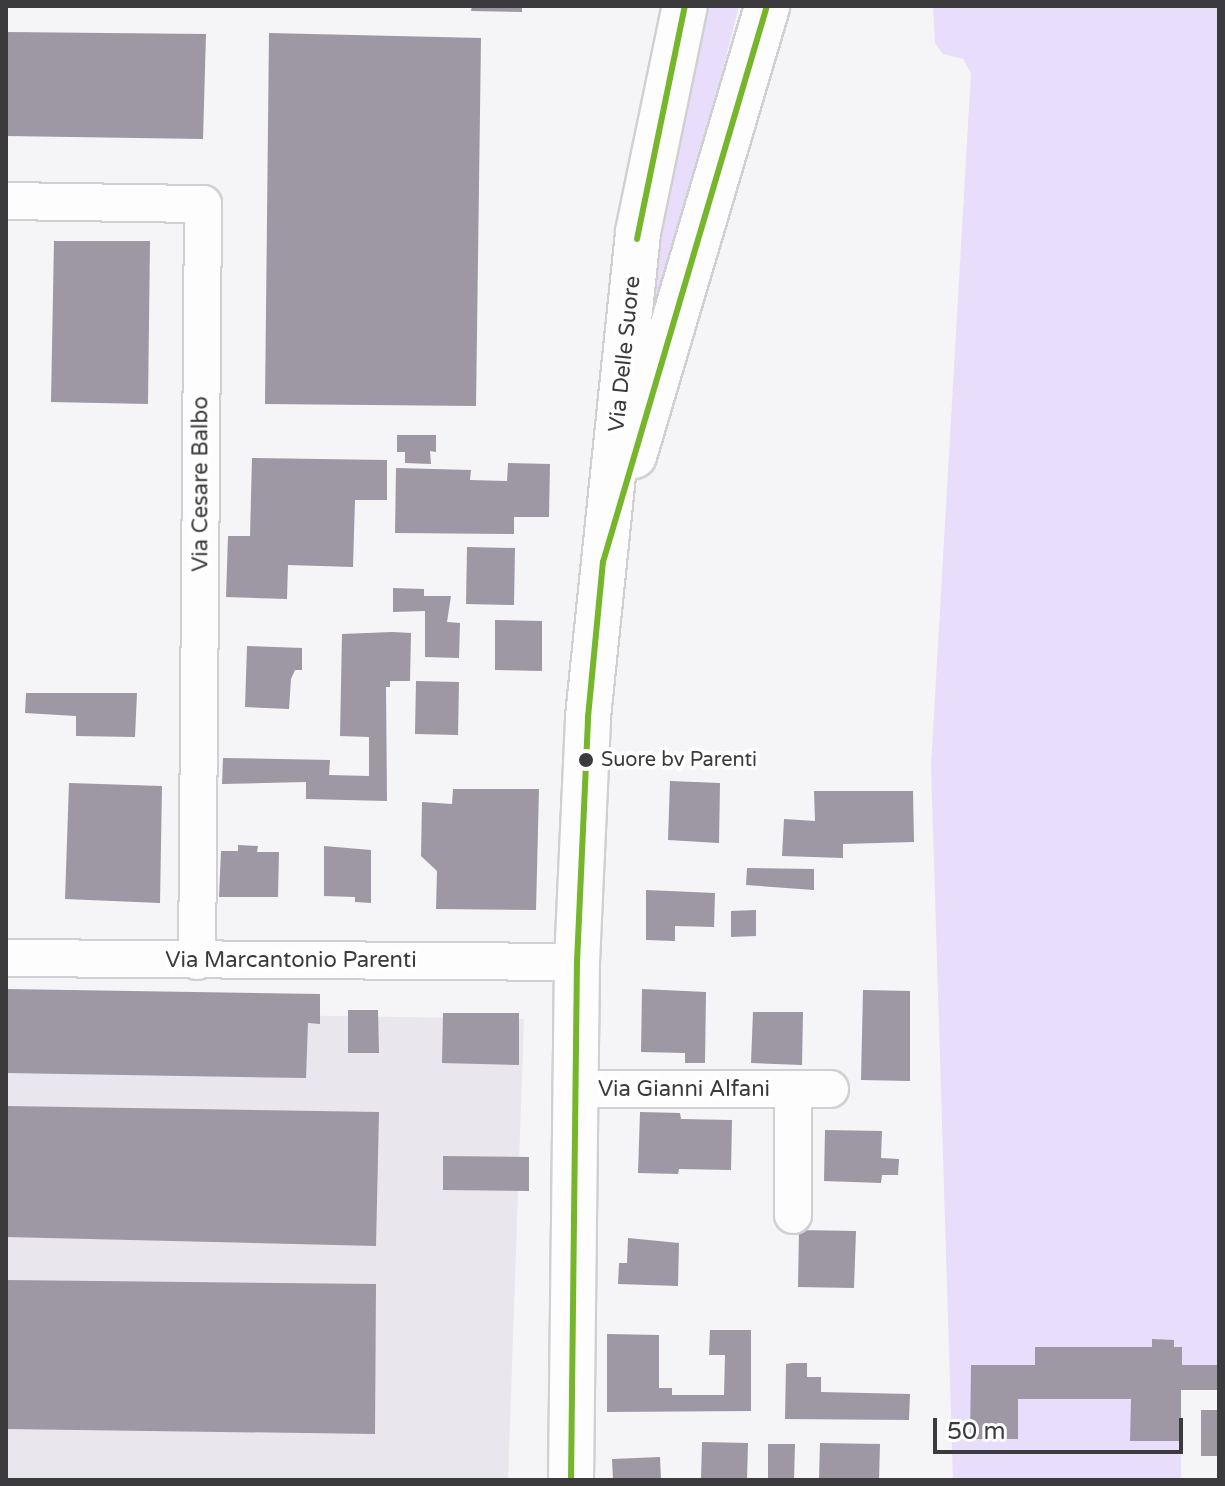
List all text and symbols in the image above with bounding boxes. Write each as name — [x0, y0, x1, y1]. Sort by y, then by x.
street label: Via Delle Suore — [604, 275, 646, 433]
street label: Via Cesare Balbo — [188, 396, 214, 572]
place label: Suore bv Parenti — [601, 748, 757, 772]
marker: Suore bv Parenti — [578, 752, 594, 768]
street label: Via Marcantonio Parenti — [165, 948, 417, 974]
street label: Via Gianni Alfani — [598, 1077, 770, 1103]
scale bar — [937, 1402, 1187, 1452]
text: 50 m — [947, 1417, 1005, 1446]

